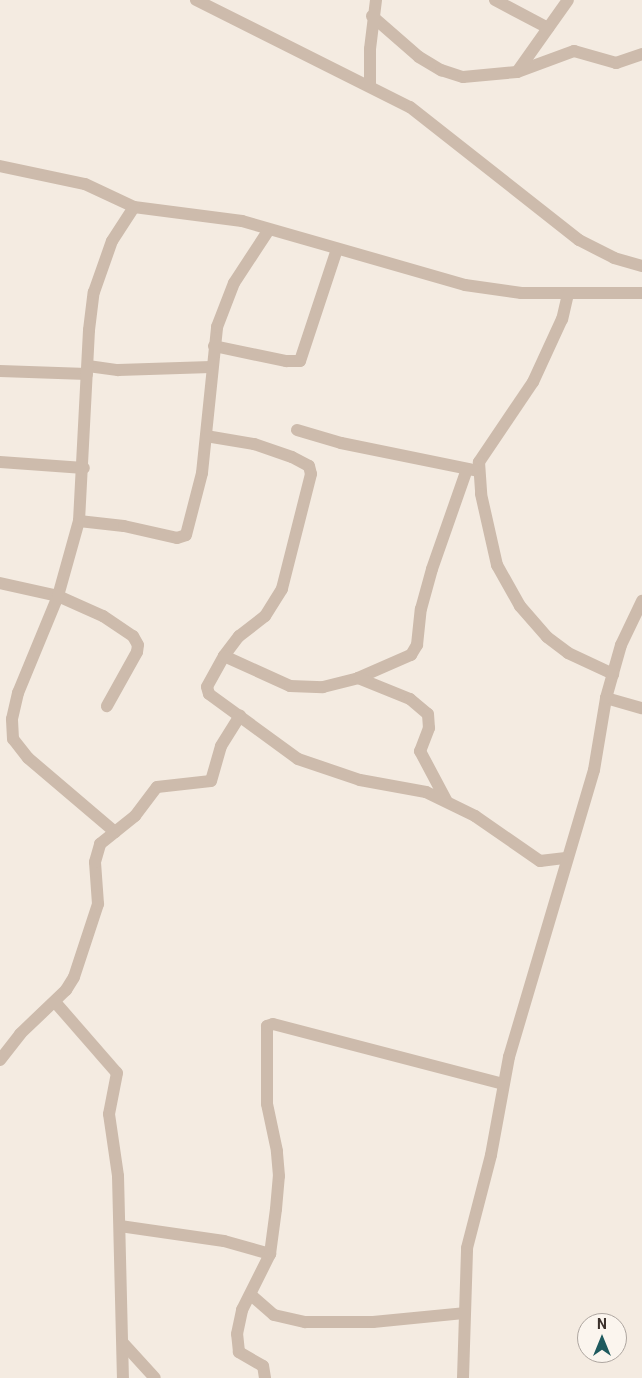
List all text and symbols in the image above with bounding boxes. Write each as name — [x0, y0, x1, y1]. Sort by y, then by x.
north arrow — [577, 1313, 627, 1363]
text: N — [597, 1316, 607, 1332]

